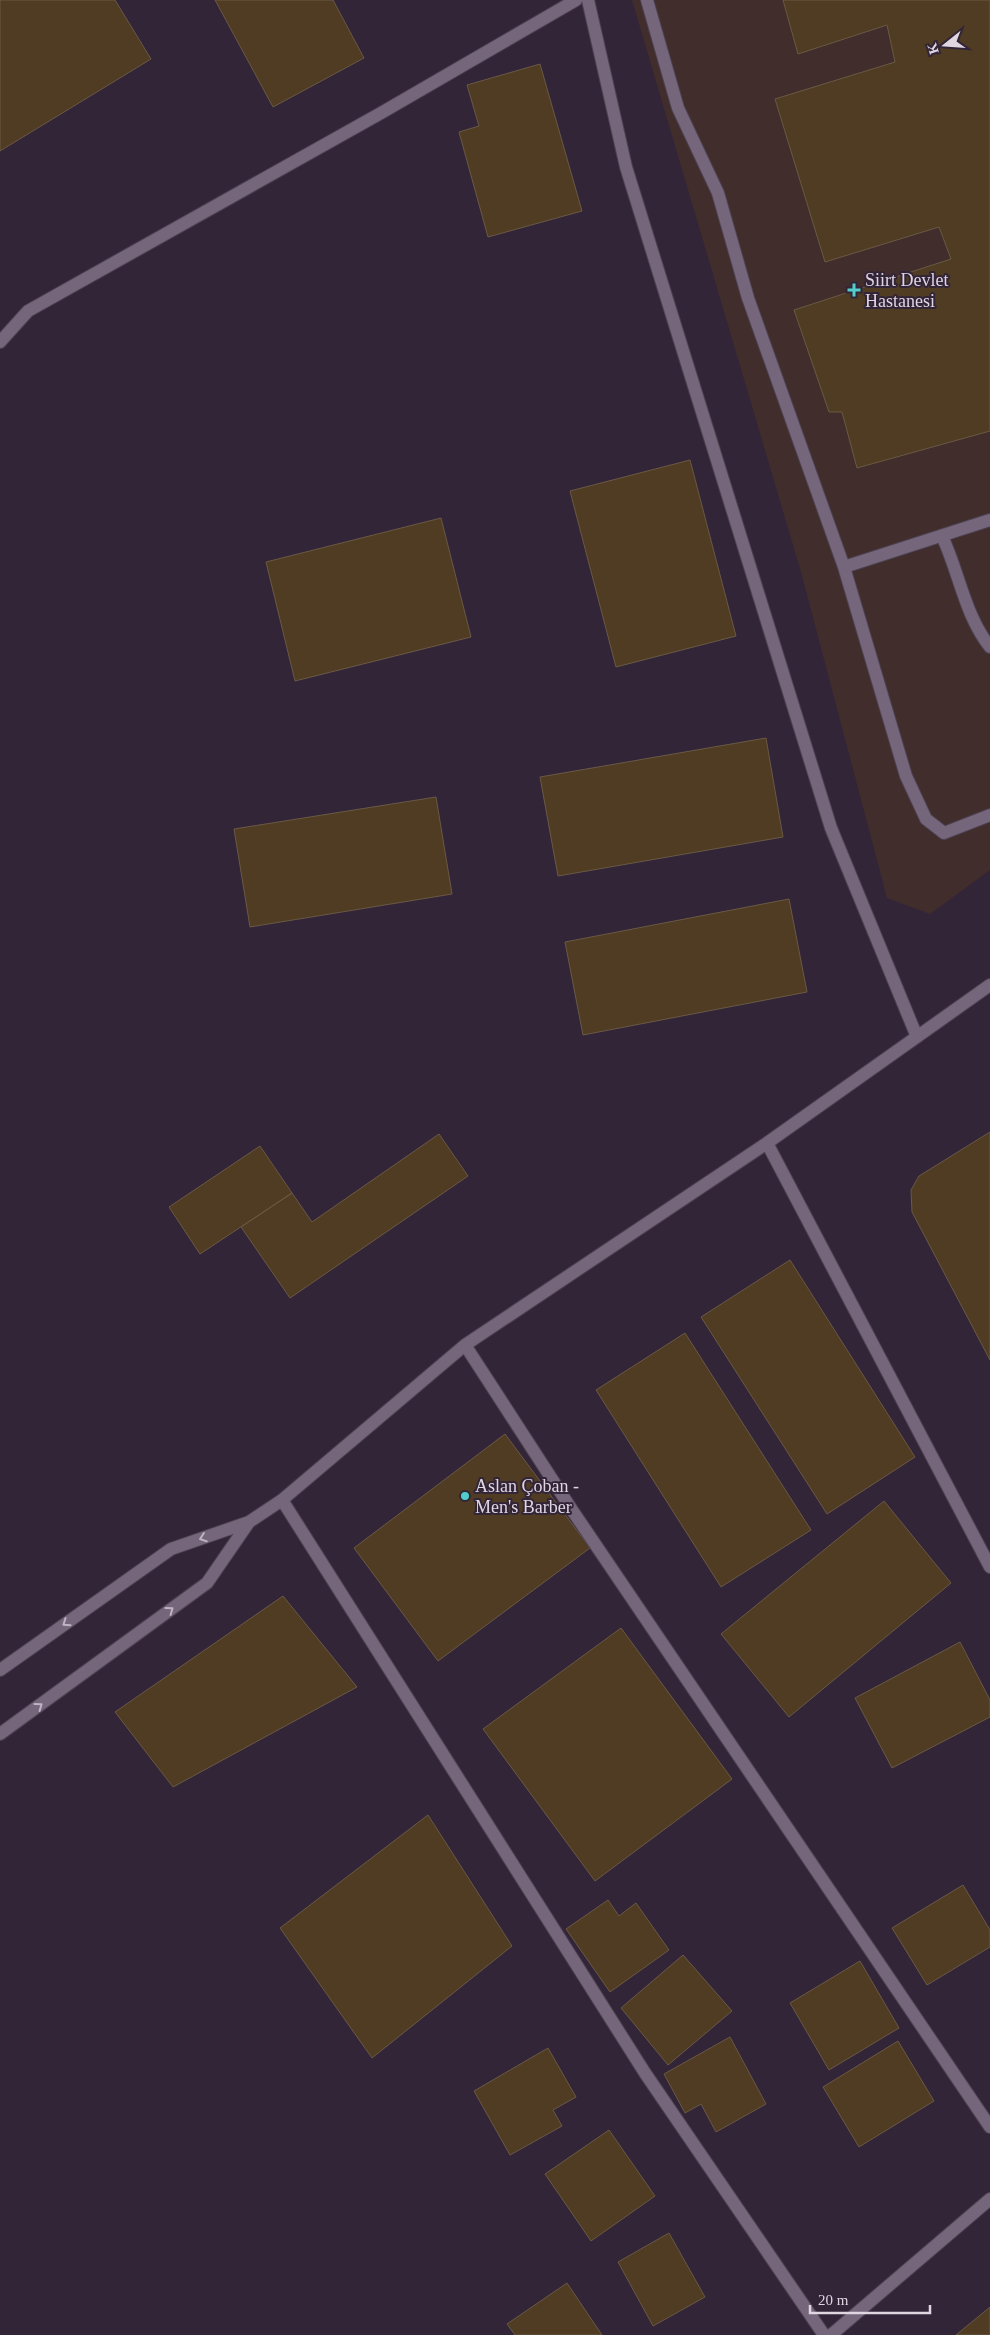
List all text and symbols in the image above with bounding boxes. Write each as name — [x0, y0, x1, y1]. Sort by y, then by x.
north arrow — [920, 20, 970, 70]
text: K — [924, 41, 942, 56]
place label: Siirt Devlet Hastanesi — [865, 270, 949, 311]
marker: Siirt Devlet Hastanesi — [847, 283, 861, 297]
place label: Aslan Çoban - Men's Barber — [475, 1476, 579, 1517]
marker: Aslan Çoban - Men's Barber — [459, 1490, 471, 1502]
one-way arrow — [199, 1532, 207, 1542]
one-way arrow — [164, 1607, 173, 1615]
one-way arrow — [62, 1617, 72, 1626]
one-way arrow — [33, 1703, 43, 1712]
scale bar — [810, 2282, 930, 2314]
text: 20 m — [818, 2292, 849, 2308]

